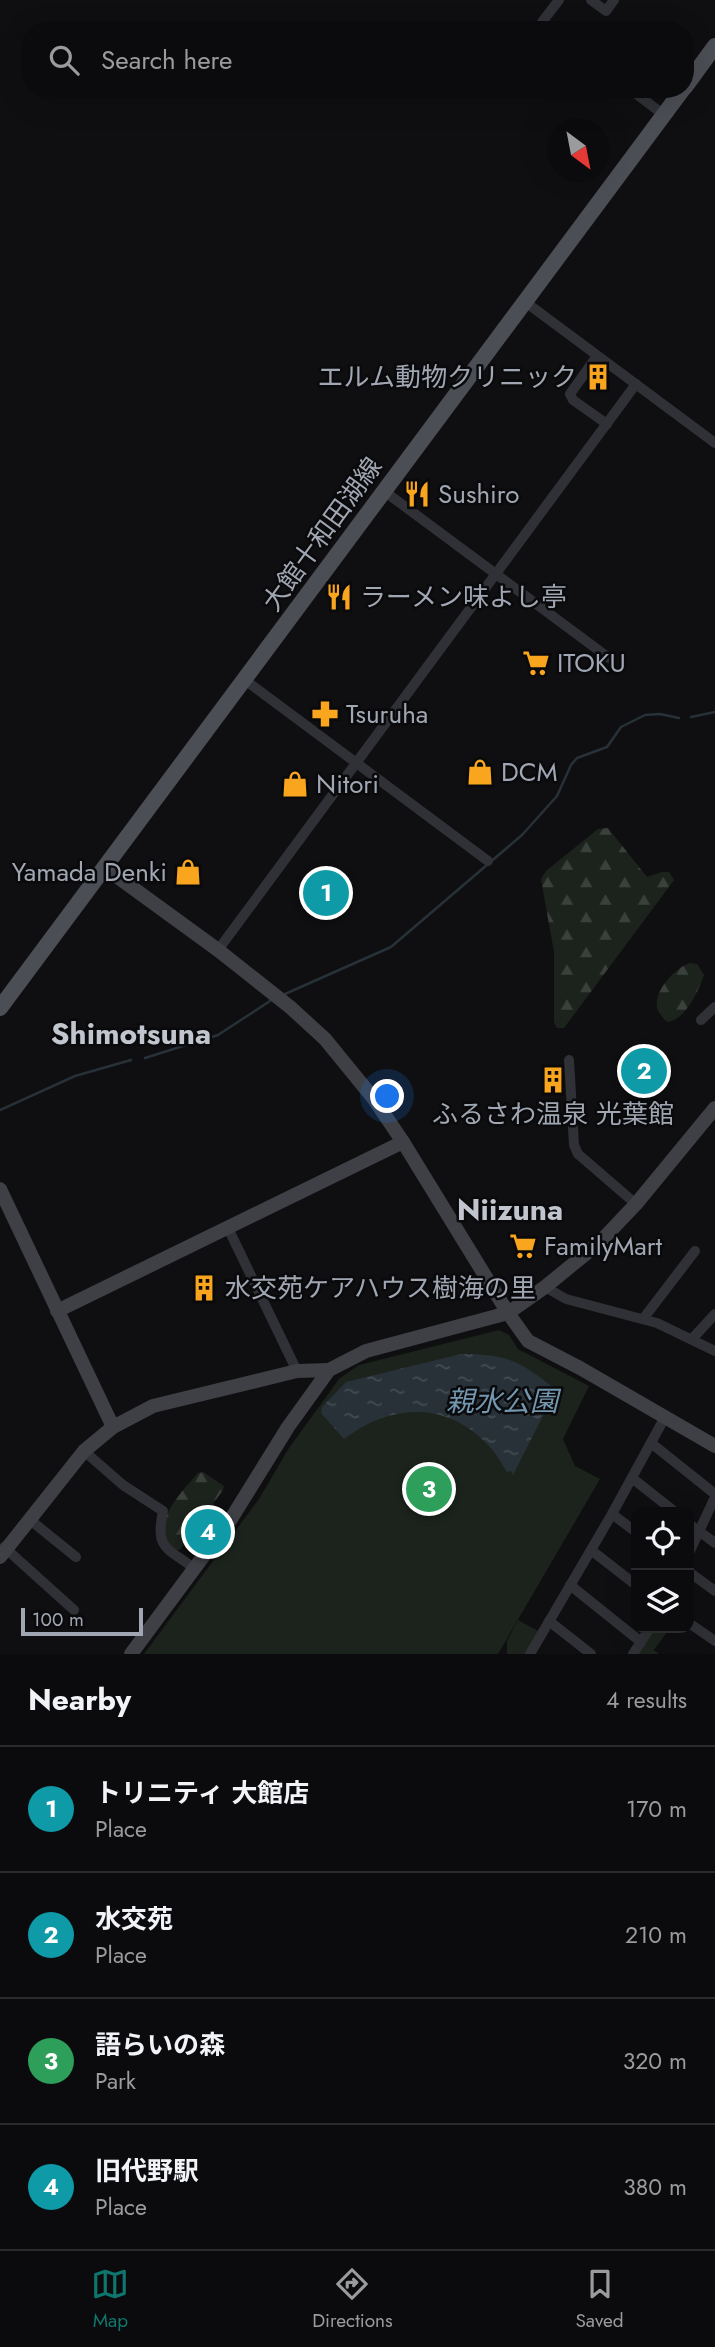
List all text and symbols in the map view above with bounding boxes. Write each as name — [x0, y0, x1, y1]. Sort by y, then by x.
search box — [21, 21, 694, 98]
icon: search — [45, 41, 83, 79]
text: Search here — [101, 41, 233, 79]
north arrow — [547, 119, 610, 182]
place label: エルム動物クリニック — [318, 358, 577, 396]
building icon: エルム動物クリニック — [583, 362, 613, 392]
street label: 大館十和田湖線 — [253, 449, 391, 619]
place label: Sushiro — [438, 475, 520, 513]
restaurant icon: Sushiro — [402, 479, 432, 509]
place label: ラーメン味よし亭 — [360, 578, 567, 616]
restaurant icon: ラーメン味よし亭 — [324, 582, 354, 612]
place label: ITOKU — [557, 644, 626, 682]
supermarket icon: ITOKU — [521, 648, 551, 678]
place label: Tsuruha — [346, 695, 428, 733]
pharmacy icon: Tsuruha — [310, 699, 340, 729]
place label: DCM — [501, 753, 558, 791]
shop icon: DCM — [465, 757, 495, 787]
place label: Nitori — [316, 765, 379, 803]
shop icon: Nitori — [280, 769, 310, 799]
place label: Yamada Denki — [12, 853, 167, 891]
shop icon: Yamada Denki — [173, 857, 203, 887]
pin: 1 — [303, 867, 349, 919]
district label: Shimotsuna — [51, 1012, 211, 1055]
pin: 2 — [621, 1045, 667, 1097]
building icon: ふるさわ温泉 光葉館 — [538, 1065, 568, 1095]
your location — [370, 1079, 404, 1113]
place label: ふるさわ温泉 光葉館 — [432, 1095, 674, 1133]
district label: Niizuna — [457, 1188, 563, 1231]
place label: FamilyMart — [544, 1227, 663, 1265]
supermarket icon: FamilyMart — [508, 1231, 538, 1261]
place label: 水交苑ケアハウス樹海の里 — [225, 1269, 536, 1307]
building icon: 水交苑ケアハウス樹海の里 — [189, 1273, 219, 1303]
water label: 親水公園 — [446, 1381, 562, 1422]
pin: 3 — [406, 1463, 452, 1515]
pin: 4 — [185, 1506, 231, 1558]
map controls — [631, 1507, 694, 1633]
button: locate — [631, 1507, 694, 1570]
button: layers — [631, 1570, 694, 1633]
scale bar — [21, 1605, 144, 1637]
text: 100 m — [32, 1606, 84, 1633]
text: Nearby — [28, 1678, 131, 1721]
text: 4 results — [606, 1683, 687, 1717]
text: トリニティ 大館店 — [95, 1774, 309, 1812]
text: 1 — [45, 1792, 57, 1826]
text: 170 m — [626, 1792, 687, 1826]
text: Place — [95, 1812, 147, 1846]
text: 水交苑 — [95, 1900, 173, 1938]
text: 2 — [43, 1918, 59, 1952]
text: 210 m — [625, 1918, 687, 1952]
text: Place — [95, 1938, 147, 1972]
text: 語らいの森 — [95, 2026, 225, 2064]
text: 3 — [44, 2044, 58, 2078]
text: 320 m — [623, 2044, 687, 2078]
text: Park — [95, 2064, 136, 2098]
text: 旧代野駅 — [95, 2152, 199, 2190]
text: 4 — [43, 2170, 59, 2204]
text: 380 m — [623, 2170, 687, 2204]
text: Place — [95, 2190, 147, 2224]
tab: Map — [91, 2265, 129, 2334]
tab: Directions — [312, 2265, 393, 2334]
tab: Saved — [575, 2265, 624, 2334]

